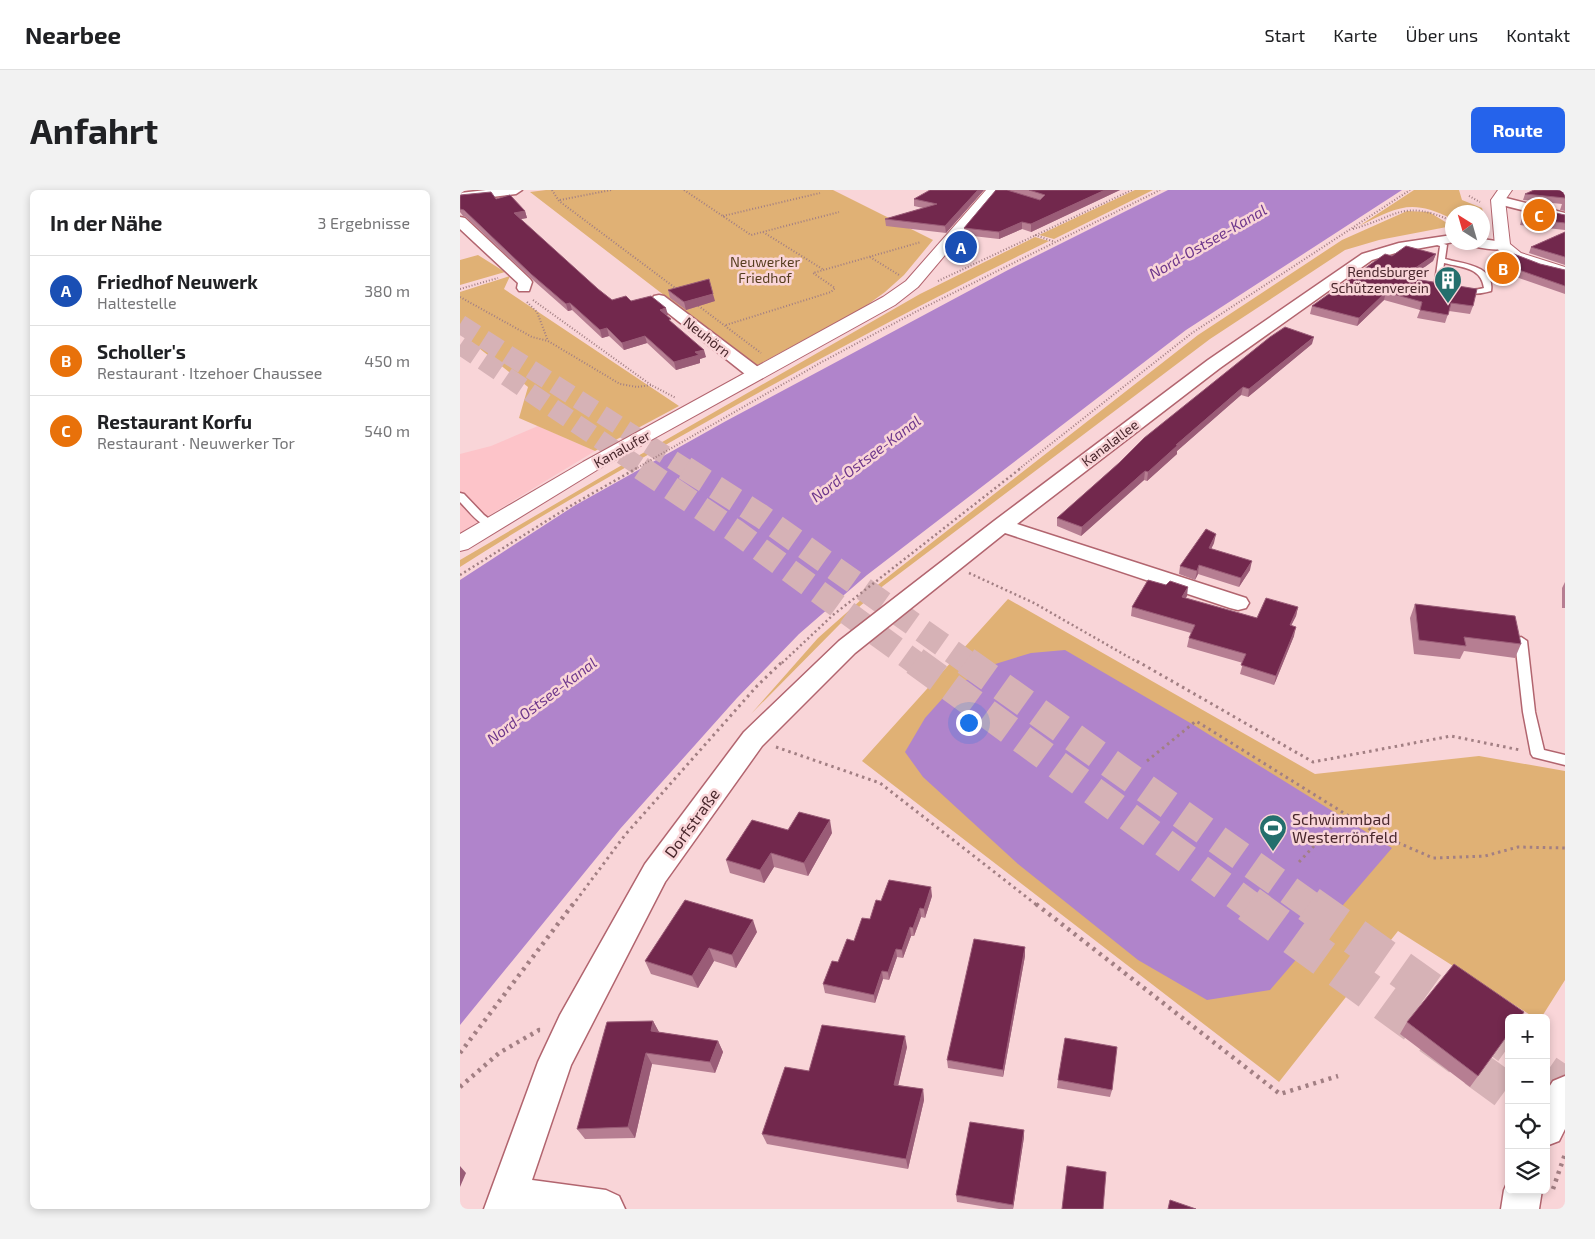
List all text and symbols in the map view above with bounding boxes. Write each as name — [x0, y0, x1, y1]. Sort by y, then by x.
text: Nearbee — [25, 20, 121, 49]
text: Start — [1264, 24, 1305, 46]
text: Karte — [1333, 24, 1378, 46]
text: Über uns — [1406, 24, 1478, 46]
text: Kontakt — [1506, 24, 1570, 46]
button: Route — [1471, 107, 1565, 153]
text: Anfahrt — [30, 109, 158, 151]
pin: C — [1523, 196, 1555, 234]
water label: Nord-Ostsee-Kanal — [1146, 200, 1269, 282]
north arrow — [1445, 205, 1490, 250]
text: In der Nähe — [50, 210, 162, 235]
text: 3 Ergebnisse — [318, 213, 410, 232]
pin: A — [945, 228, 977, 266]
pin: B — [1487, 249, 1519, 287]
park label: Neuwerker Friedhof — [730, 253, 800, 286]
place label: Rendsburger Schützenverein — [1331, 263, 1429, 296]
building icon: Rendsburger Schützenverein — [1433, 265, 1463, 304]
text: Friedhof Neuwerk — [97, 270, 258, 293]
text: A — [61, 281, 71, 300]
text: 380 m — [364, 281, 410, 300]
text: Haltestelle — [97, 293, 177, 312]
street label: Neuhörn — [680, 313, 734, 360]
text: Scholler's — [97, 340, 186, 363]
text: B — [61, 351, 71, 370]
text: 450 m — [364, 351, 410, 370]
text: Restaurant · Itzehoer Chaussee — [97, 363, 322, 382]
text: Restaurant Korfu — [97, 410, 252, 433]
water label: Nord-Ostsee-Kanal — [807, 411, 924, 505]
street label: Kanalallee — [1078, 416, 1142, 470]
text: C — [61, 421, 71, 440]
text: 540 m — [364, 421, 410, 440]
street label: Kanalufer — [590, 426, 653, 471]
text: Restaurant · Neuwerker Tor — [97, 433, 295, 452]
water label: Nord-Ostsee-Kanal — [483, 653, 600, 747]
your location — [956, 710, 982, 736]
street label: Dorfstraße — [660, 784, 723, 861]
place label: Schwimmbad Westerrönfeld — [1292, 809, 1398, 846]
sports icon: Schwimmbad Westerrönfeld — [1258, 813, 1288, 852]
map controls — [1505, 1014, 1550, 1194]
button: + — [1505, 1014, 1550, 1059]
button: − — [1505, 1059, 1550, 1104]
button: locate — [1505, 1104, 1550, 1149]
button: layers — [1505, 1149, 1550, 1194]

